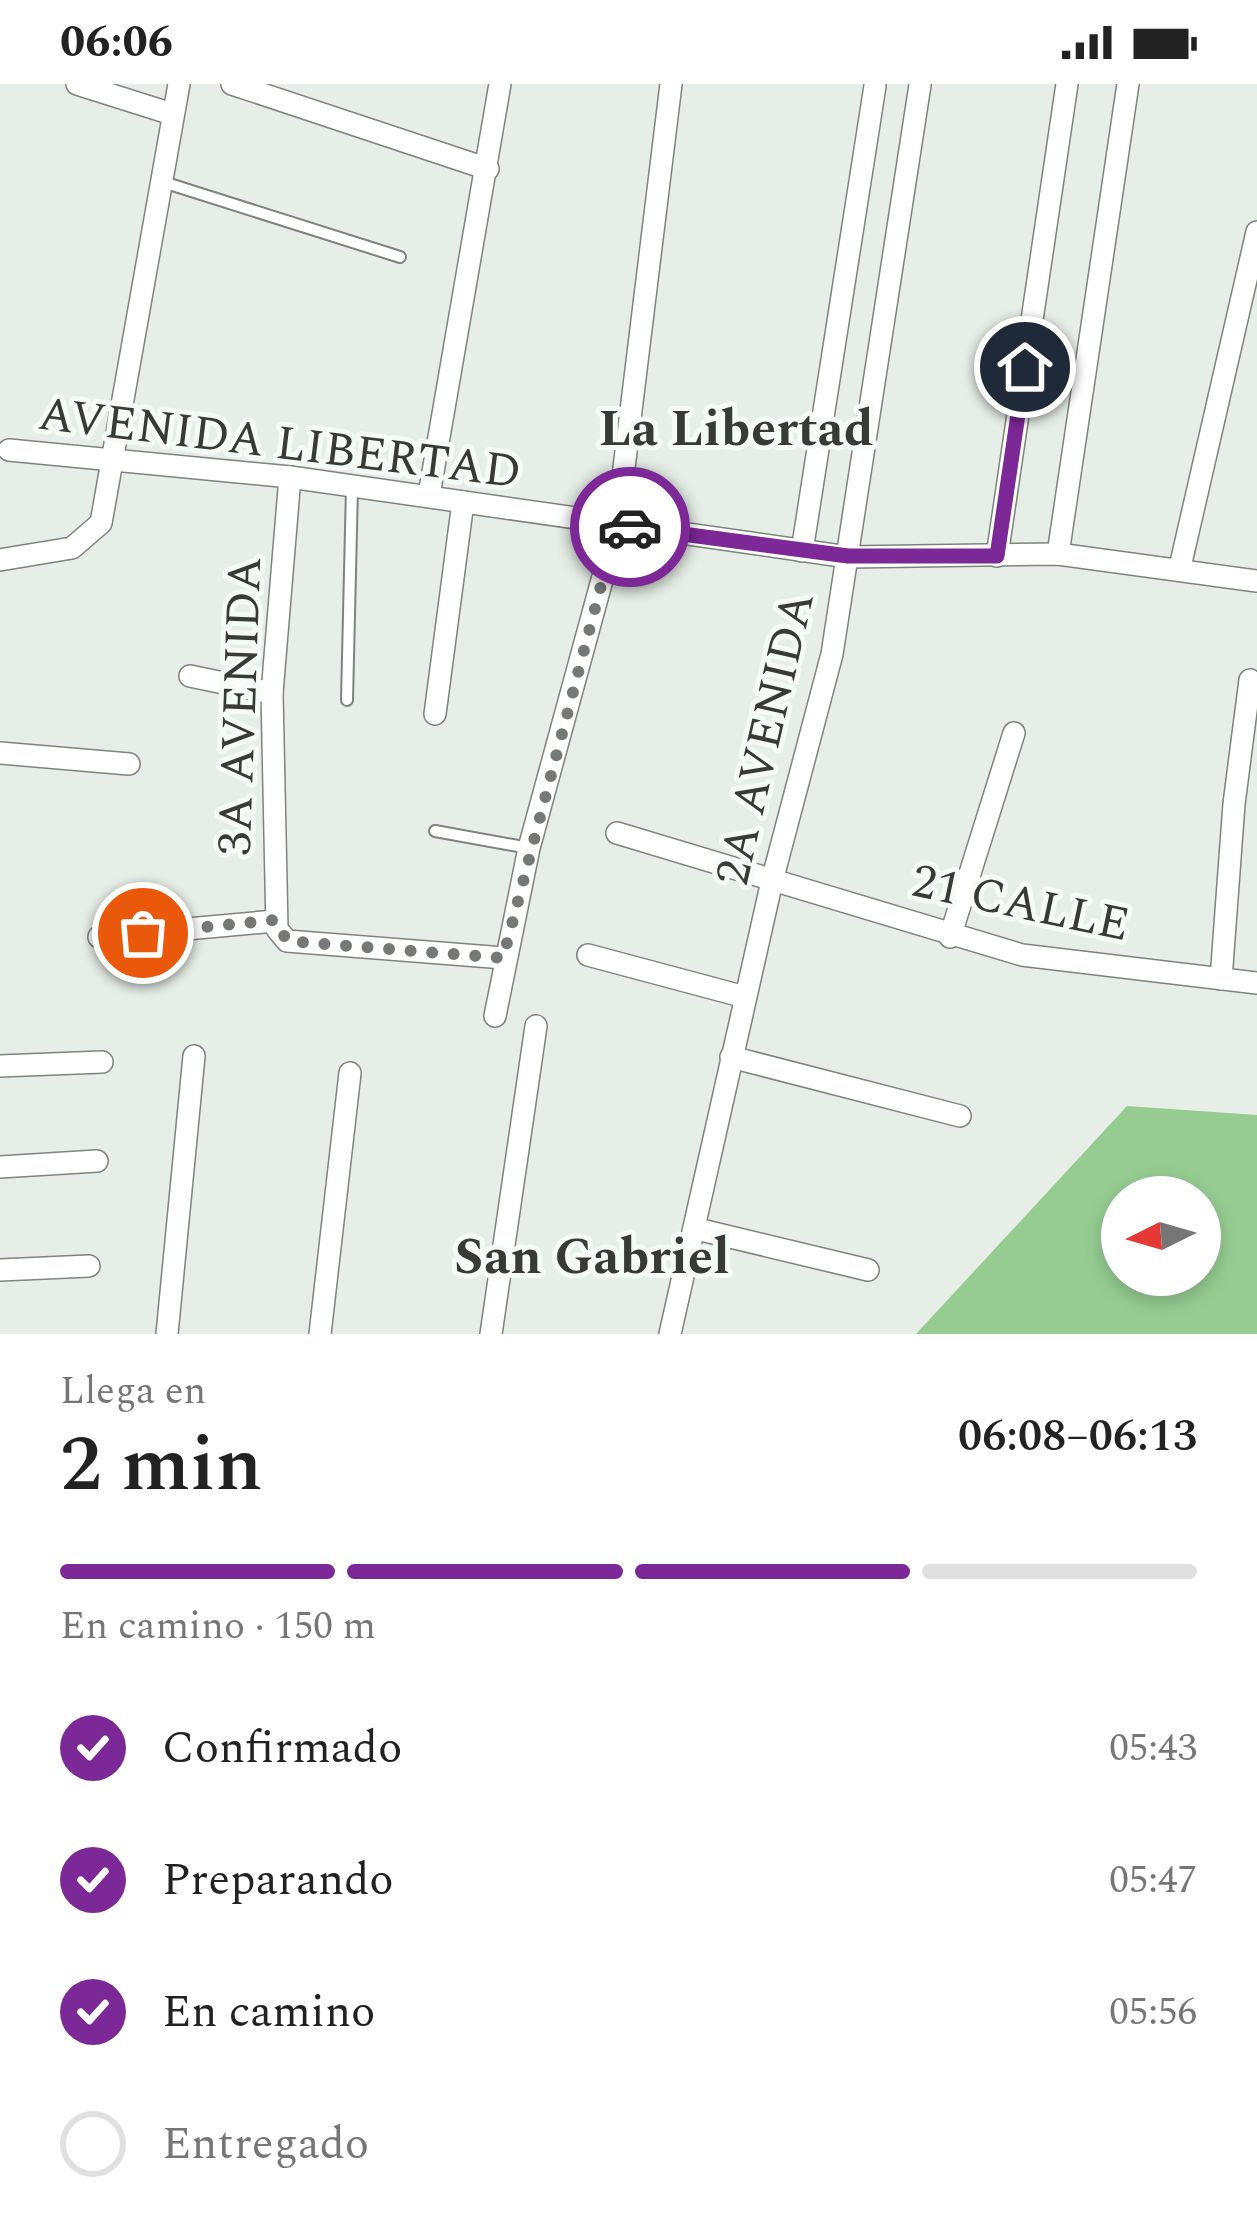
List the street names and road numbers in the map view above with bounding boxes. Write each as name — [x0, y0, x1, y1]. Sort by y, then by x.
street label: AVENIDA LIBERTAD — [34, 378, 525, 509]
street label: 3A AVENIDA — [199, 555, 282, 857]
street label: 2A AVENIDA — [696, 585, 835, 893]
street label: 21 CALLE — [905, 845, 1136, 962]

